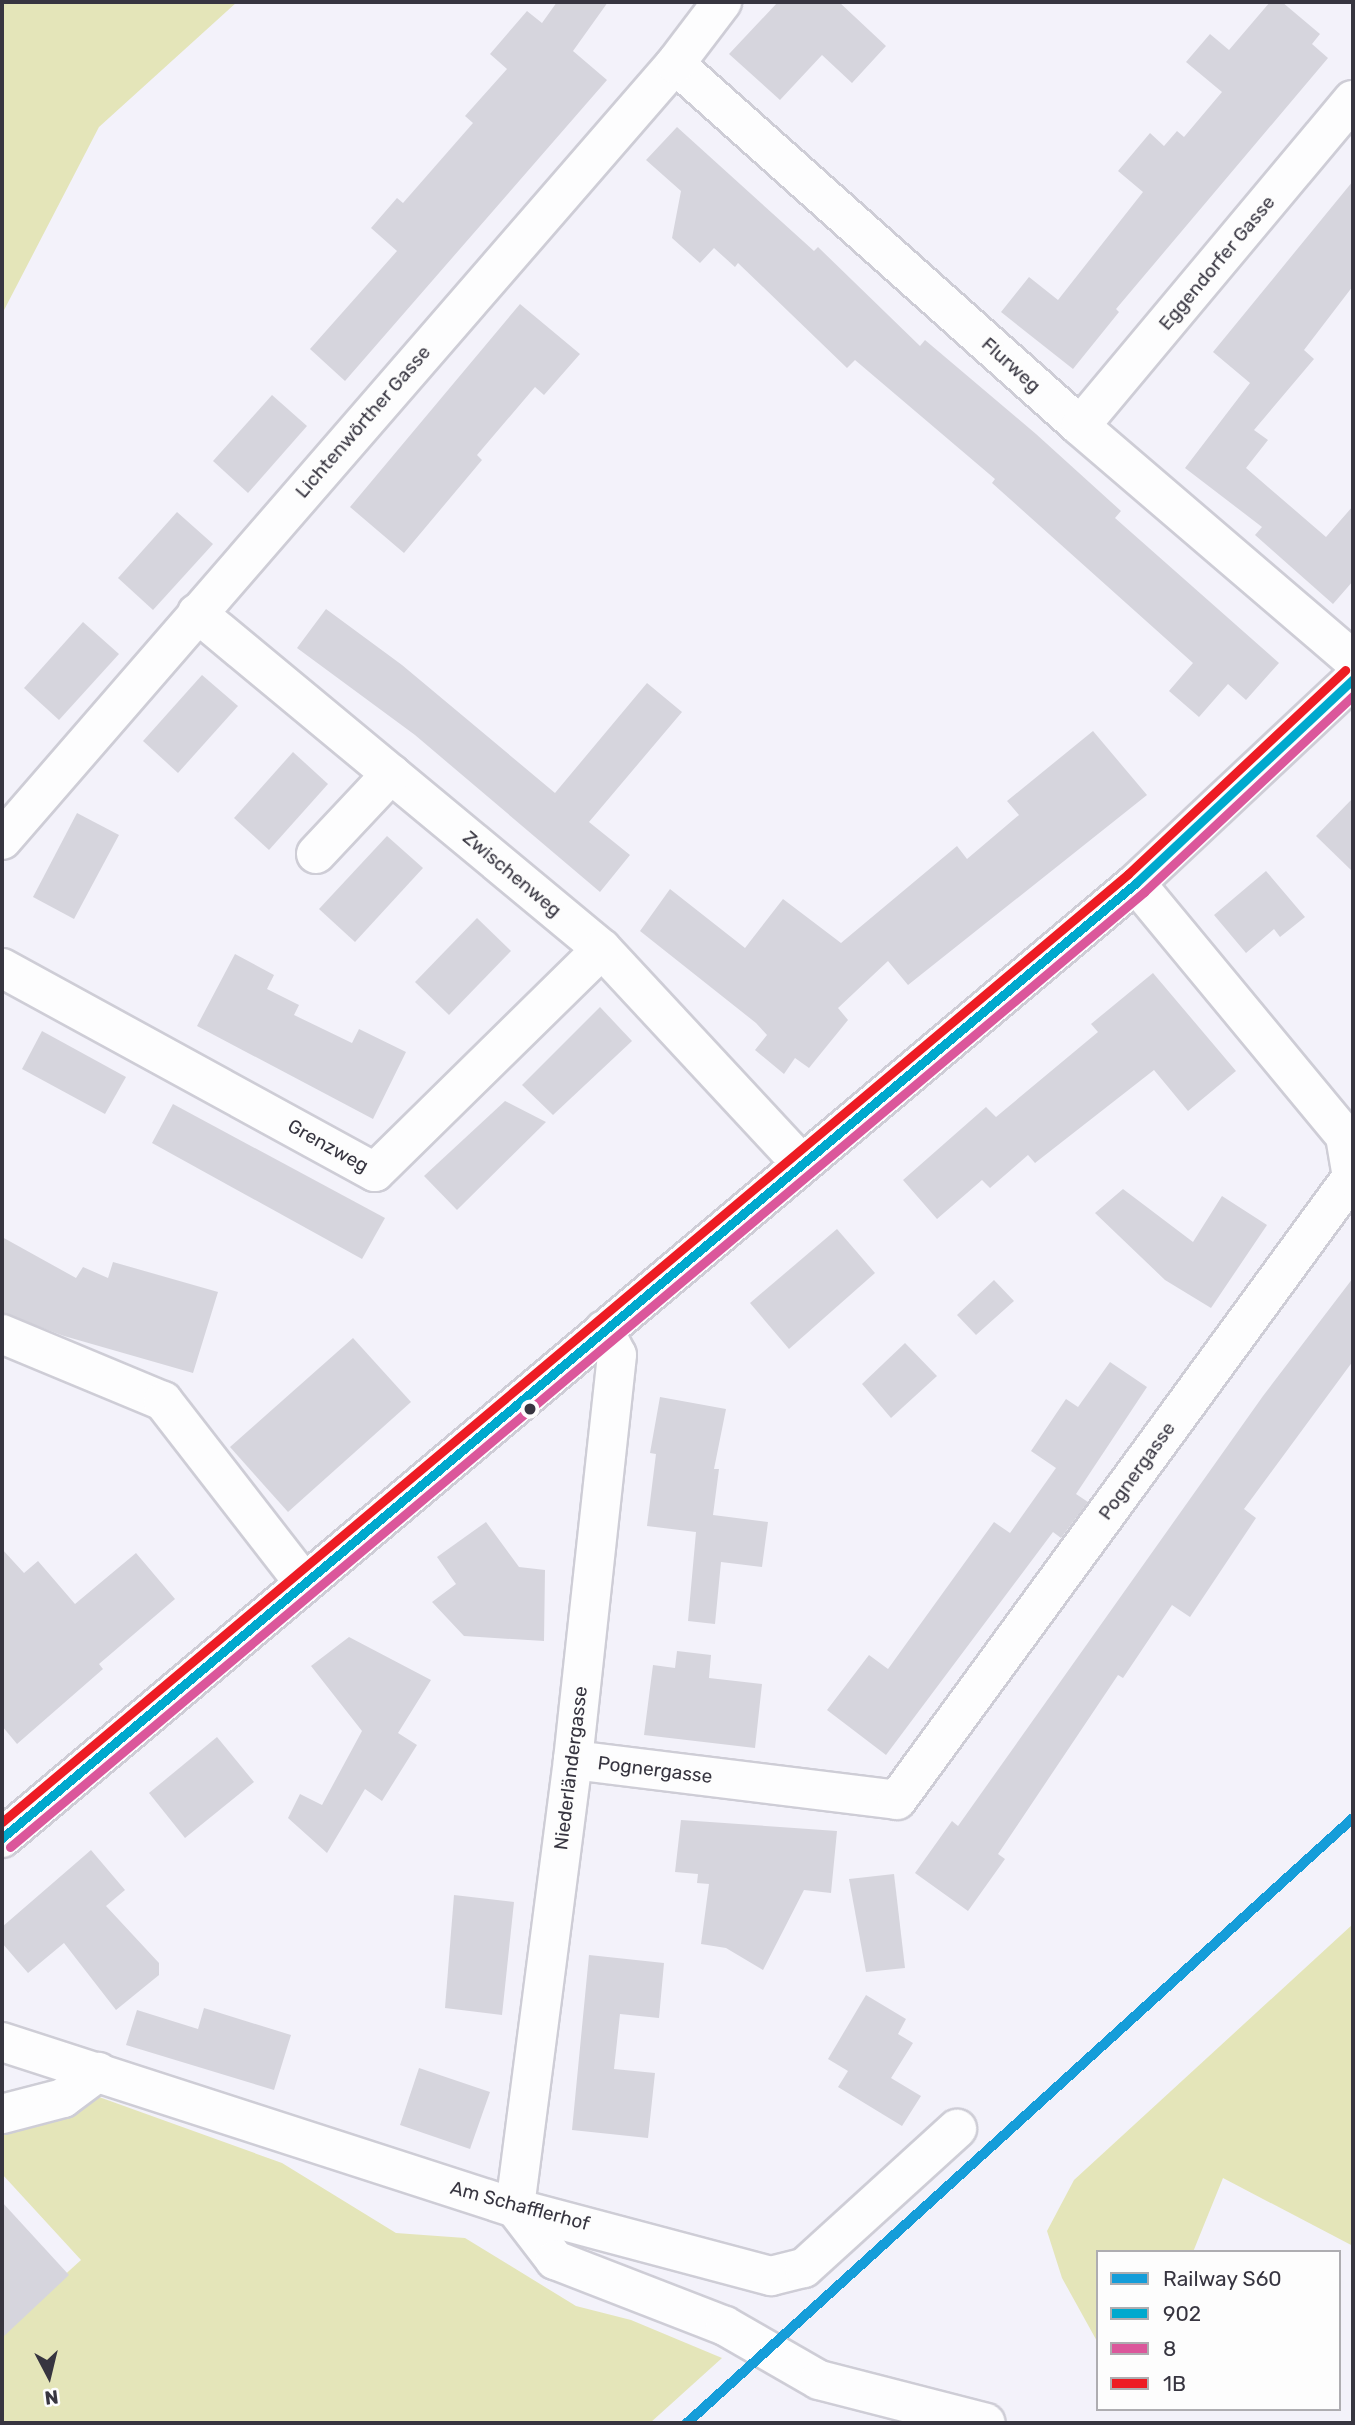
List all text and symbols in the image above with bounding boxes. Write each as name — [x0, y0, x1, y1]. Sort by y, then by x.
street label: Eggendorfer Gasse — [1154, 191, 1280, 335]
street label: Flurweg — [977, 333, 1045, 397]
street label: Lichtenwörther Gasse — [291, 341, 435, 503]
street label: Zwischenweg — [458, 826, 566, 922]
street label: Grenzweg — [284, 1115, 372, 1177]
unlabelled marker — [523, 1402, 537, 1416]
street label: Pognergasse — [1094, 1418, 1180, 1524]
street label: Niederländergasse — [550, 1685, 592, 1851]
street label: Pognergasse — [596, 1752, 714, 1788]
street label: Am Schafflerhof — [448, 2176, 592, 2236]
legend — [1096, 2250, 1341, 2411]
text: Railway S60 — [1163, 2266, 1282, 2291]
text: 902 — [1163, 2301, 1201, 2326]
text: 8 — [1163, 2336, 1176, 2361]
north arrow — [14, 2341, 84, 2411]
text: 1B — [1163, 2371, 1186, 2396]
text: N — [43, 2385, 60, 2410]

